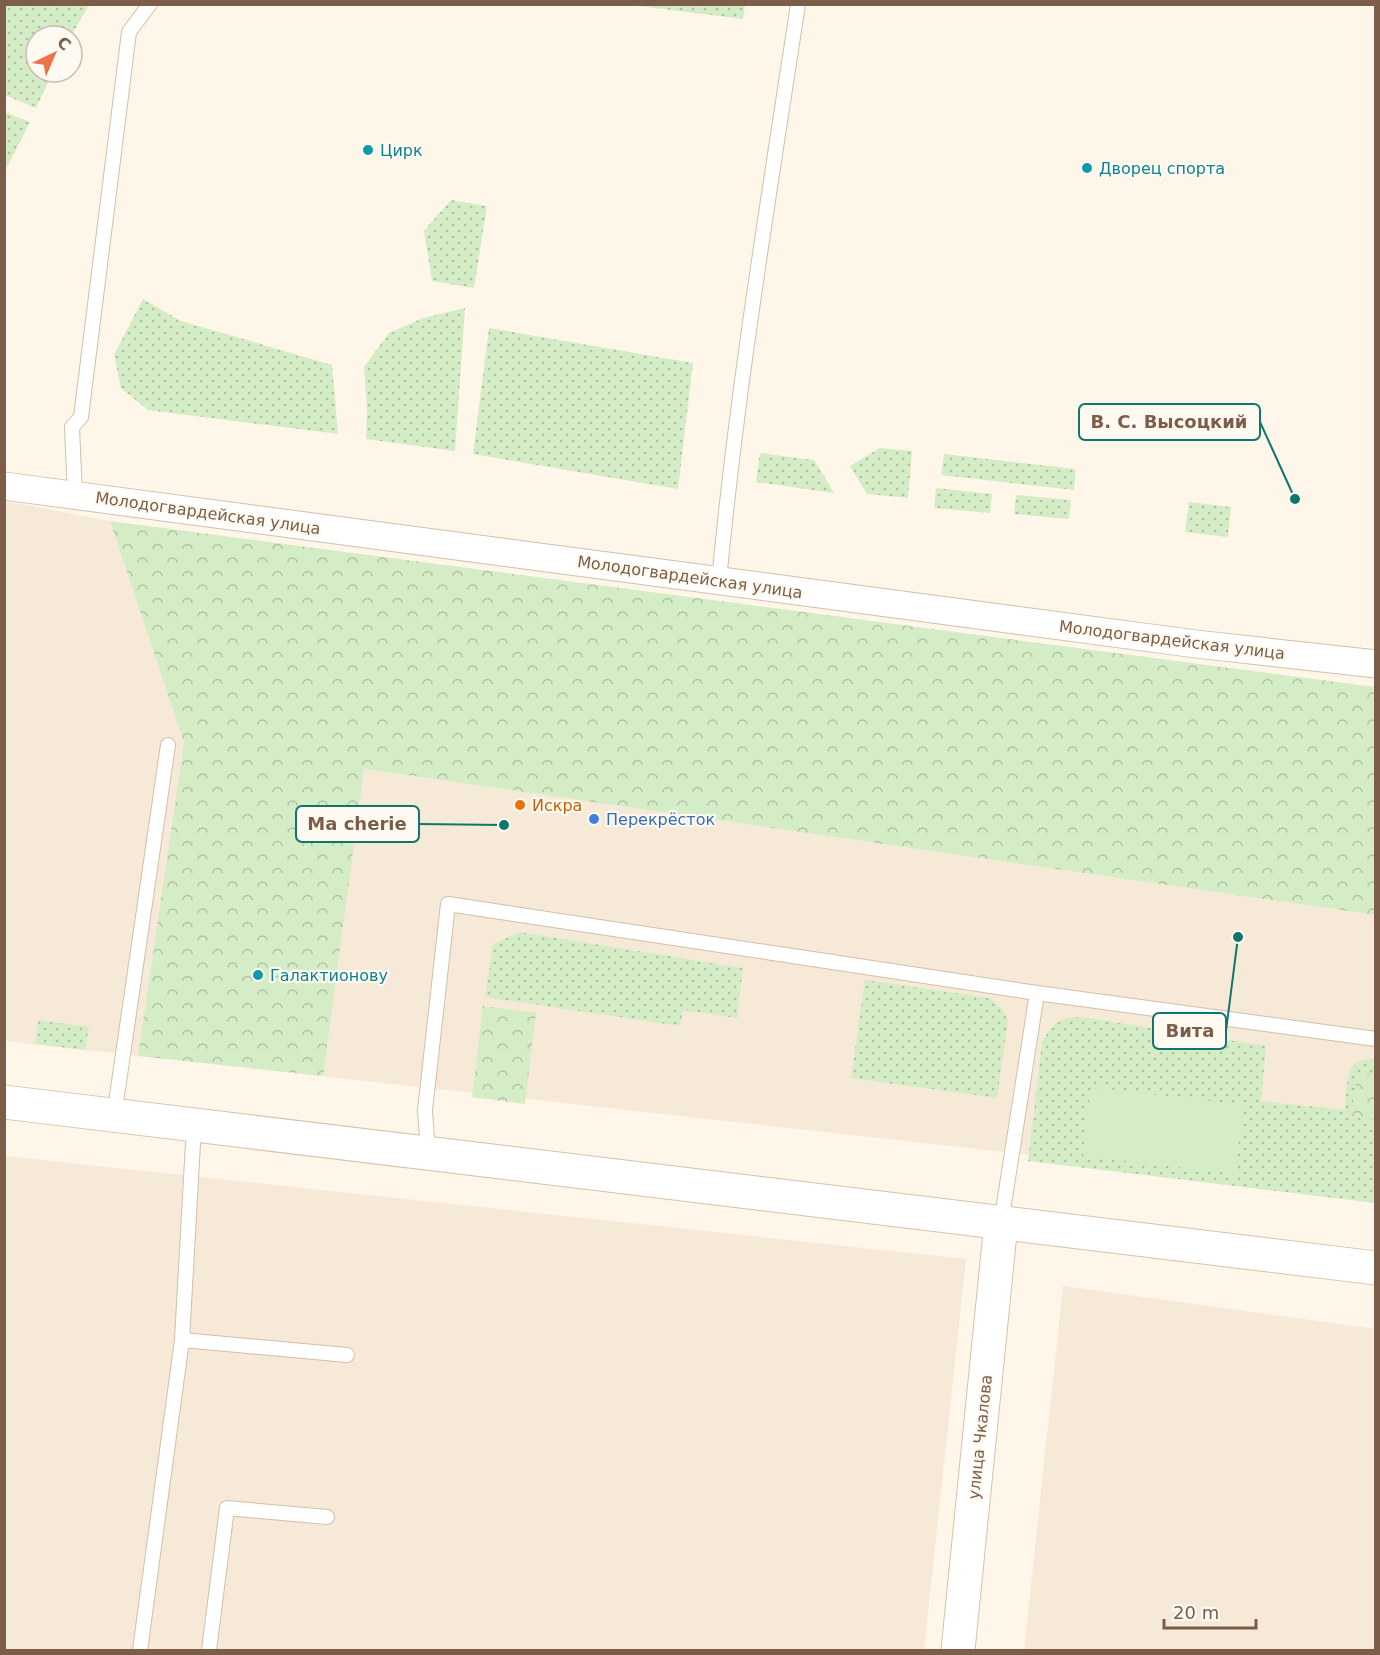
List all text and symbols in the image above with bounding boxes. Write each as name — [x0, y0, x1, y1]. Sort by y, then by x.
north arrow — [24, 24, 84, 84]
text: С — [53, 33, 75, 54]
place label: Цирк — [380, 141, 423, 160]
marker: Цирк — [361, 143, 375, 157]
place label: Дворец спорта — [1099, 159, 1225, 178]
marker: Дворец спорта — [1080, 161, 1094, 175]
callout: В. С. Высоцкий — [1079, 404, 1260, 440]
text: В. С. Высоцкий — [1091, 411, 1247, 432]
street label: Молодогвардейская улица — [94, 488, 322, 538]
street label: Молодогвардейская улица — [576, 552, 804, 602]
street label: Молодогвардейская улица — [1058, 617, 1286, 663]
place label: Искра — [532, 796, 582, 815]
marker: Искра — [513, 798, 527, 812]
callout: Ma cherie — [296, 806, 419, 842]
place label: Перекрёсток — [606, 810, 715, 829]
marker: Перекрёсток — [587, 812, 601, 826]
text: Ma cherie — [307, 813, 407, 834]
place label: Галактионову — [270, 966, 388, 985]
marker: Галактионову — [251, 968, 265, 982]
callout: Вита — [1153, 1013, 1226, 1049]
text: Вита — [1166, 1020, 1214, 1041]
street label: улица Чкалова — [964, 1374, 996, 1500]
scale bar — [1164, 1592, 1256, 1630]
text: 20 m — [1173, 1602, 1219, 1623]

